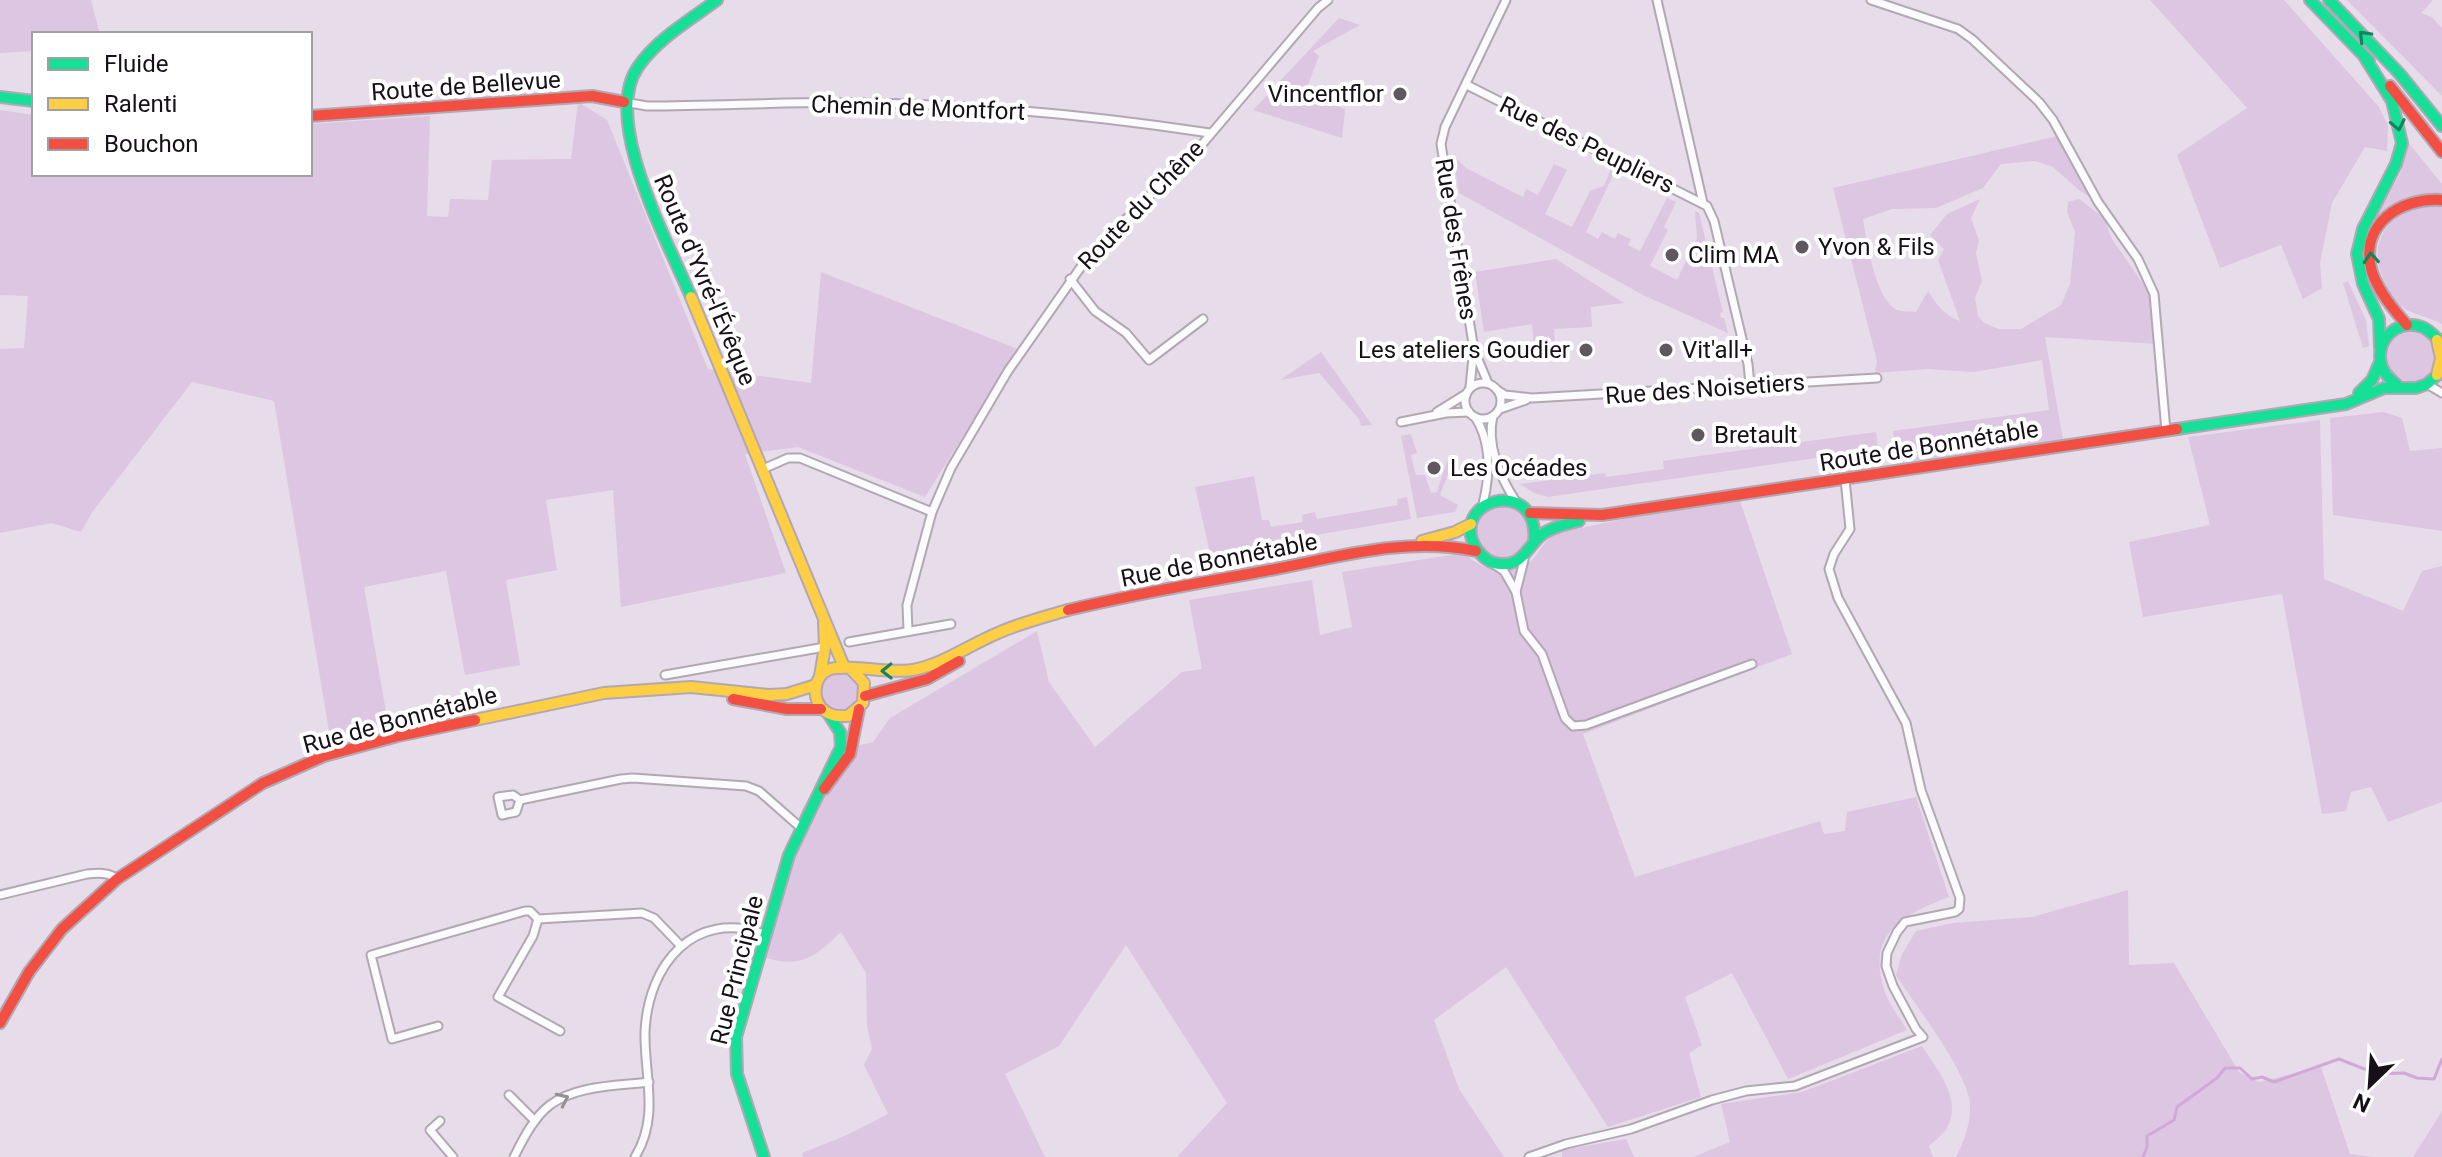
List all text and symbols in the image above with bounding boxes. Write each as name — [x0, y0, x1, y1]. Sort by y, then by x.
one-way arrow — [2360, 31, 2374, 46]
legend — [32, 32, 312, 176]
text: Fluide — [104, 50, 168, 78]
street label: Route de Bellevue — [370, 65, 562, 107]
place label: Vincentflor — [1268, 80, 1384, 108]
marker: Vincentflor — [1391, 85, 1409, 103]
text: Ralenti — [104, 90, 177, 118]
street label: Chemin de Montfort — [810, 90, 1026, 126]
street label: Rue des Peupliers — [1495, 91, 1679, 199]
one-way arrow — [2389, 118, 2406, 131]
text: Bouchon — [104, 130, 199, 158]
street label: Route du Chêne — [1072, 135, 1210, 275]
street label: Rue des Frênes — [1429, 156, 1483, 322]
street label: Route d'Yvré-l'Évêque — [648, 170, 762, 390]
place label: Yvon & Fils — [1818, 233, 1935, 261]
marker: Yvon & Fils — [1793, 238, 1811, 256]
place label: Clim MA — [1688, 241, 1779, 269]
marker: Clim MA — [1663, 246, 1681, 264]
one-way arrow — [2363, 252, 2380, 265]
place label: Les ateliers Goudier — [1358, 336, 1570, 364]
place label: Vit'all+ — [1682, 336, 1753, 364]
marker: Les ateliers Goudier — [1577, 341, 1595, 359]
marker: Vit'all+ — [1657, 341, 1675, 359]
street label: Rue des Noisetiers — [1604, 368, 1806, 410]
street label: Route de Bonnétable — [1818, 415, 2040, 477]
place label: Bretault — [1714, 421, 1798, 449]
marker: Bretault — [1689, 426, 1707, 444]
place label: Les Océades — [1450, 454, 1588, 482]
marker: Les Océades — [1425, 459, 1443, 477]
street label: Rue de Bonnétable — [1118, 527, 1320, 593]
one-way arrow — [880, 662, 893, 680]
street label: Rue de Bonnétable — [300, 681, 500, 759]
street label: Rue Principale — [705, 893, 769, 1047]
north arrow — [2330, 1045, 2410, 1125]
text: N — [2349, 1088, 2374, 1117]
one-way arrow — [554, 1093, 569, 1109]

